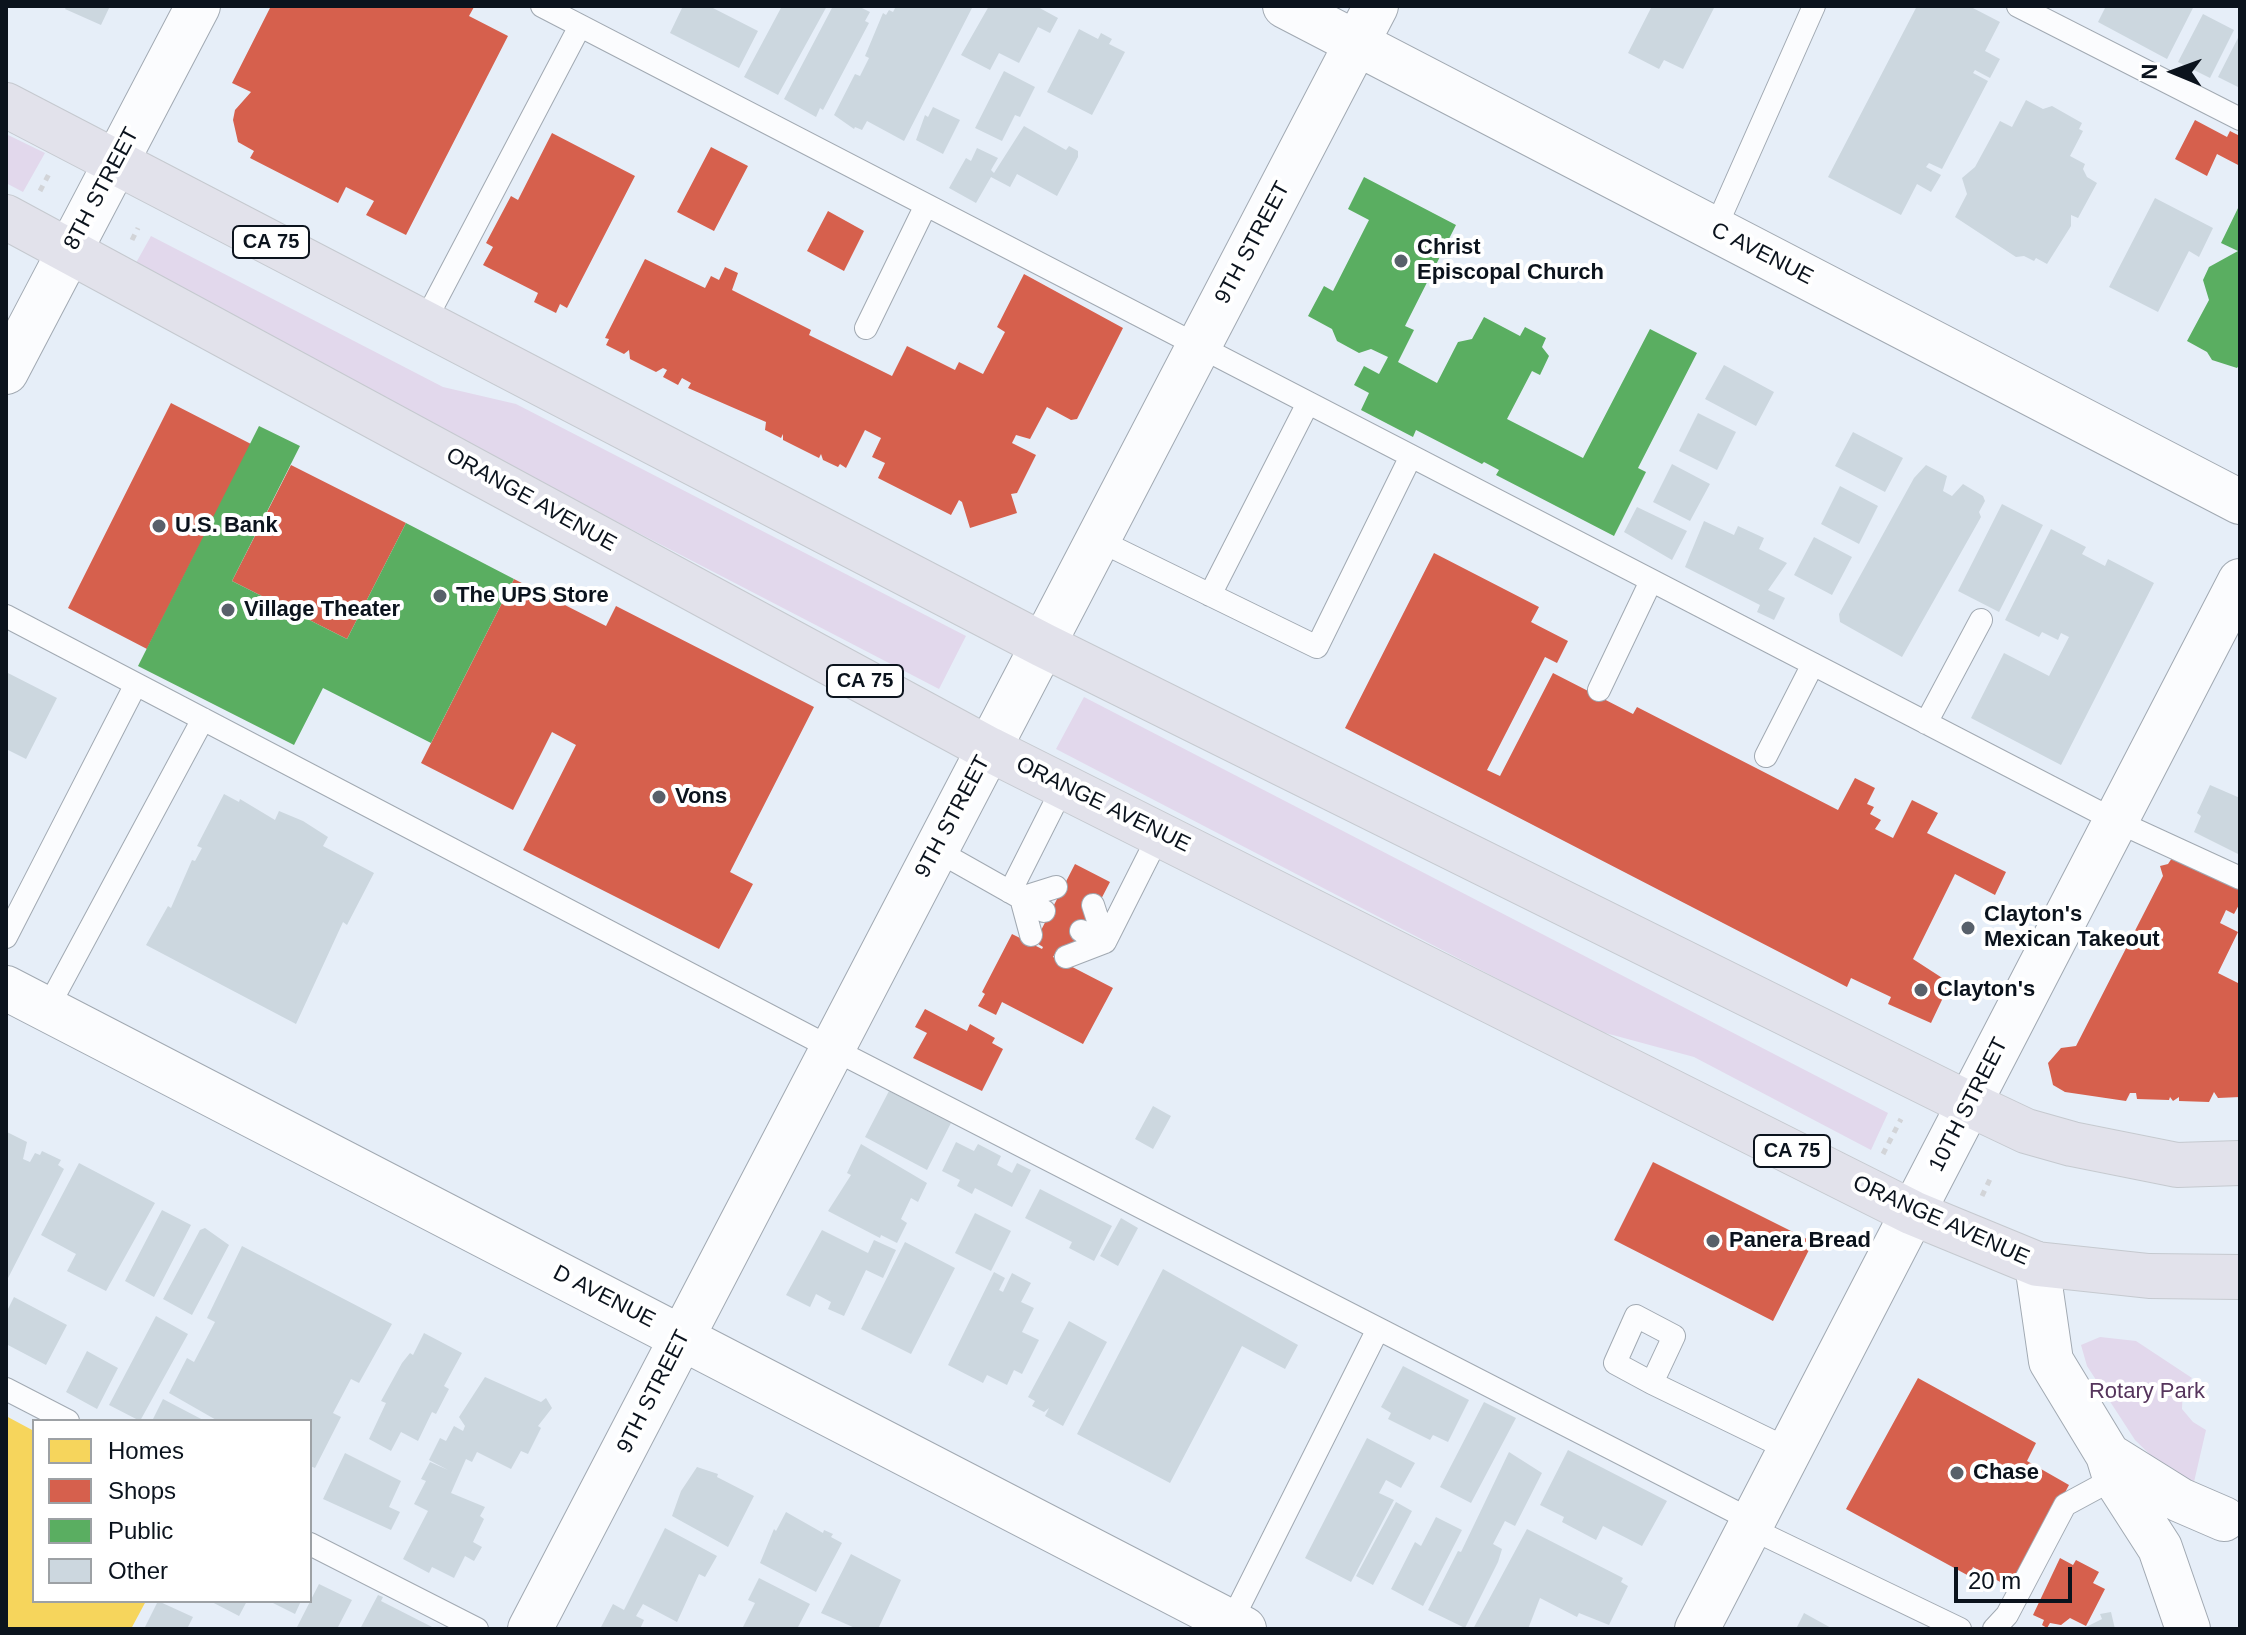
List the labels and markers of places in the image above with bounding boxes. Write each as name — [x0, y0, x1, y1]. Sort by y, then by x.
place label: Christ Episcopal Church — [1417, 235, 1604, 286]
marker: Christ Episcopal Church — [1392, 252, 1410, 270]
place label: U.S. Bank — [175, 513, 278, 539]
marker: U.S. Bank — [150, 517, 168, 535]
place label: The UPS Store — [456, 583, 609, 609]
marker: The UPS Store — [431, 587, 449, 605]
place label: Village Theater — [244, 597, 400, 623]
marker: Village Theater — [219, 601, 237, 619]
place label: Vons — [675, 784, 727, 810]
marker: Vons — [650, 788, 668, 806]
place label: Clayton's Mexican Takeout — [1984, 902, 2160, 954]
marker: Clayton's Mexican Takeout — [1959, 919, 1977, 937]
place label: Clayton's — [1937, 977, 2035, 1003]
marker: Clayton's — [1912, 981, 1930, 999]
place label: Panera Bread — [1729, 1228, 1871, 1254]
marker: Panera Bread — [1704, 1232, 1722, 1250]
place label: Chase — [1973, 1460, 2039, 1486]
marker: Chase — [1948, 1464, 1966, 1482]

